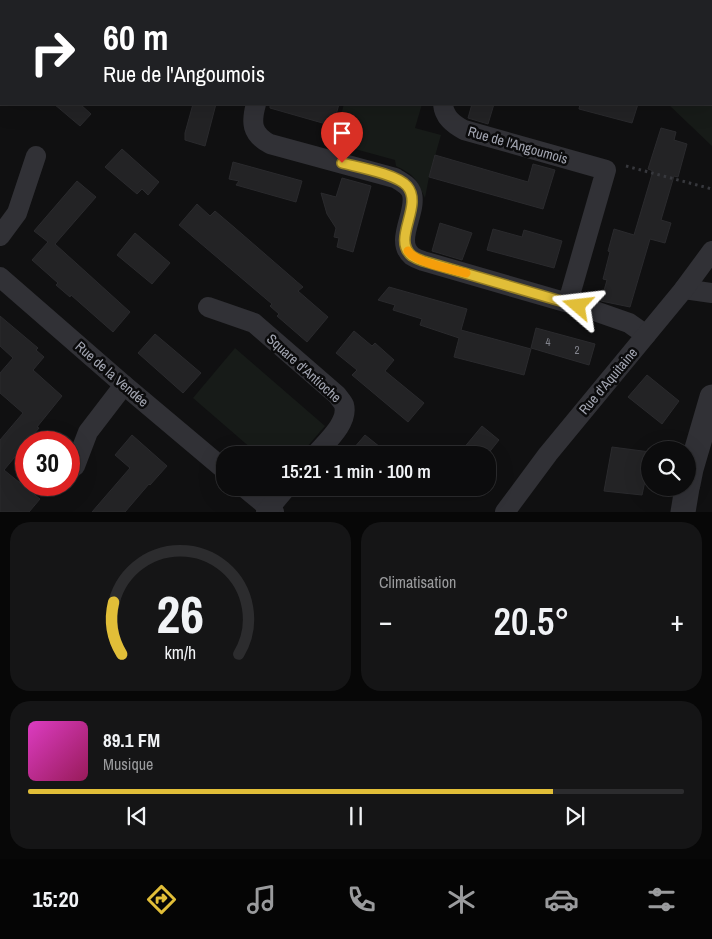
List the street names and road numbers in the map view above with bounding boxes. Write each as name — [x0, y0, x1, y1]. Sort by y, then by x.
street label: Rue de l'Angoumois — [466, 122, 570, 168]
street label: Square d'Antioche — [263, 330, 345, 406]
street label: Rue de la Vendée — [72, 337, 152, 411]
street label: Rue d'Aquitaine — [575, 344, 641, 418]

